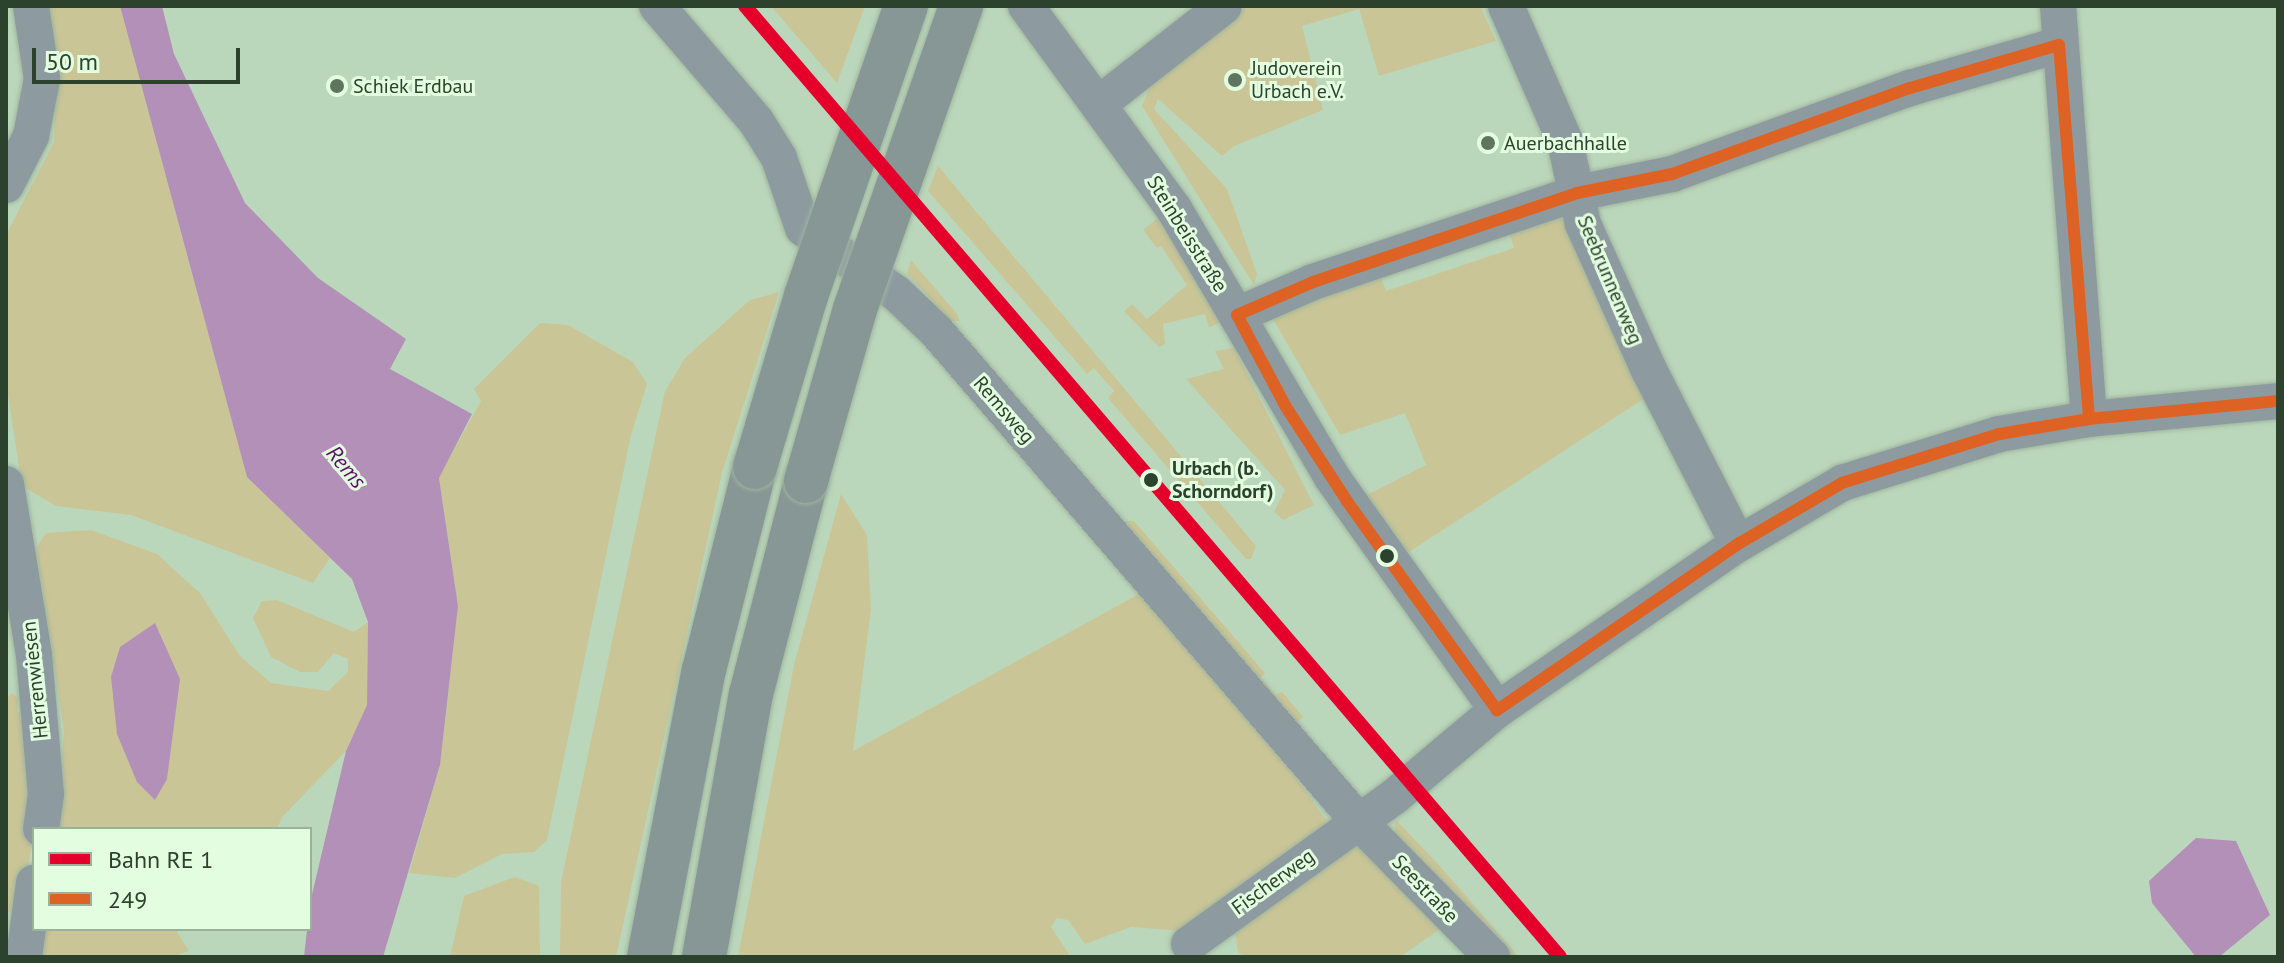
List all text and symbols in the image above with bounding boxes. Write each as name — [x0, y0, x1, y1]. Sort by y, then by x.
scale bar — [36, 32, 244, 82]
text: 50 m — [46, 46, 98, 77]
place label: Judoverein Urbach e.V. — [1251, 56, 1344, 103]
marker: Judoverein Urbach e.V. — [1226, 71, 1244, 89]
place label: Schiek Erdbau — [353, 74, 474, 98]
marker: Schiek Erdbau — [328, 77, 346, 95]
place label: Auerbachhalle — [1504, 131, 1627, 155]
marker: Auerbachhalle — [1479, 134, 1497, 152]
street label: Steinbeisstraße — [1142, 172, 1232, 296]
street label: Seebrunnenweg — [1572, 212, 1648, 348]
street label: Remsweg — [968, 372, 1040, 448]
water label: Rems — [321, 440, 371, 494]
place label: Urbach (b. Schorndorf) — [1172, 456, 1274, 503]
marker: Urbach (b. Schorndorf) — [1137, 466, 1165, 494]
unlabelled marker — [1379, 548, 1395, 564]
street label: Herrenwiesen — [17, 620, 53, 740]
legend — [32, 827, 312, 931]
text: Bahn RE 1 — [108, 844, 213, 875]
street label: Fischerweg — [1227, 844, 1319, 920]
street label: Seestraße — [1387, 850, 1463, 928]
text: 249 — [108, 884, 147, 915]

